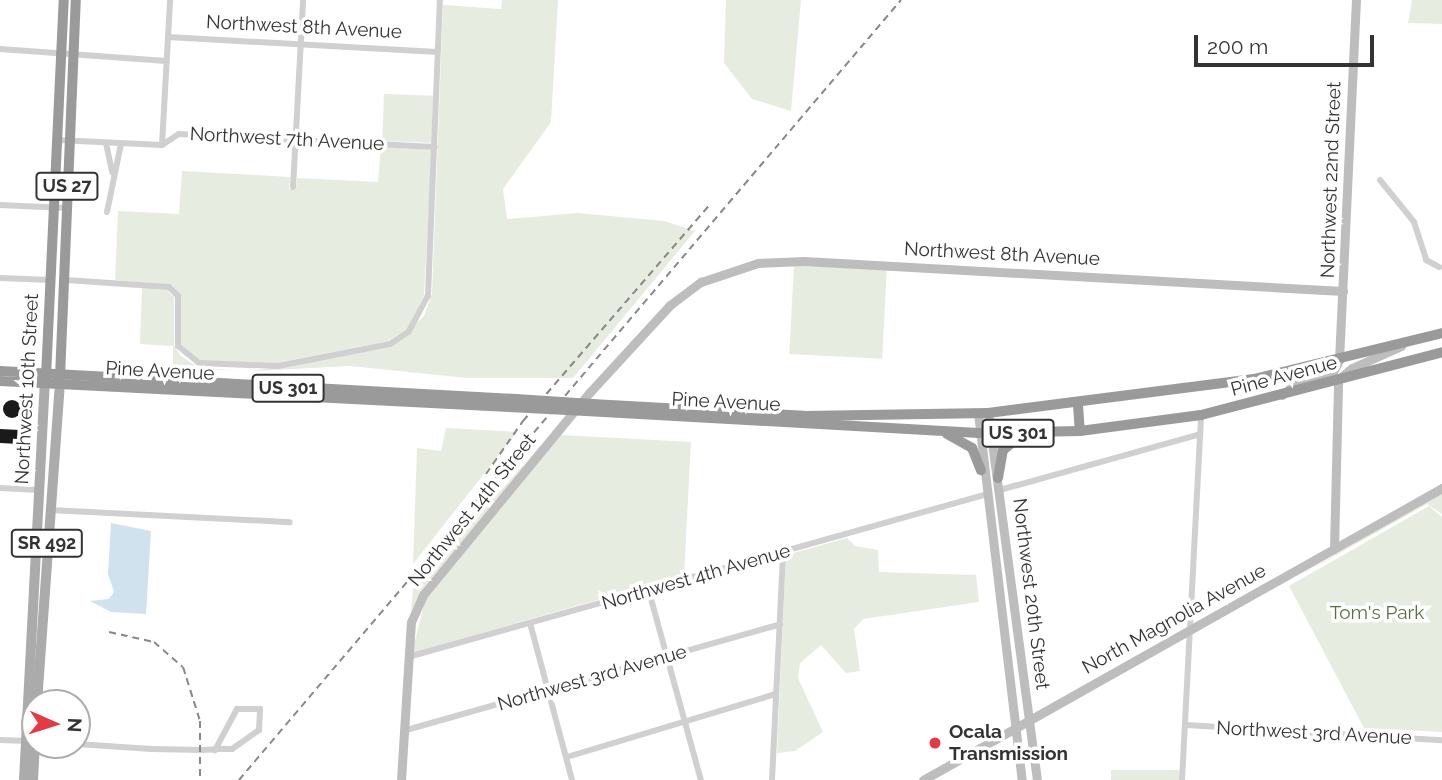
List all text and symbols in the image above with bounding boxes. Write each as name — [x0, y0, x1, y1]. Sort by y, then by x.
street label: Northwest 8th Avenue — [205, 10, 403, 44]
scale bar — [1197, 21, 1377, 65]
text: 200 m — [1207, 34, 1268, 59]
street label: Northwest 22nd Street — [1316, 81, 1346, 279]
street label: Northwest 7th Avenue — [189, 123, 385, 155]
road number: US 27 — [34, 172, 100, 201]
street label: Northwest 8th Avenue — [903, 237, 1101, 271]
street label: Northwest 10th Street — [11, 293, 43, 485]
street label: Pine Avenue — [1228, 351, 1340, 401]
street label: Pine Avenue — [105, 357, 215, 385]
road number: US 301 — [251, 374, 325, 402]
street label: Pine Avenue — [671, 388, 781, 416]
road number: US 301 — [981, 418, 1055, 447]
street label: Northwest 14th Street — [403, 429, 541, 591]
street label: Northwest 20th Street — [1008, 497, 1054, 691]
road number: SR 492 — [10, 528, 84, 558]
street label: Northwest 4th Avenue — [599, 539, 793, 615]
street label: North Magnolia Avenue — [1078, 559, 1270, 679]
park label: Tom's Park — [1330, 602, 1424, 624]
street label: Northwest 3rd Avenue — [495, 640, 689, 716]
north arrow — [21, 689, 91, 759]
street label: Northwest 3rd Avenue — [1215, 716, 1413, 750]
text: N — [64, 717, 86, 733]
place label: Ocala Transmission — [949, 721, 1068, 765]
marker: Ocala Transmission — [927, 735, 943, 751]

